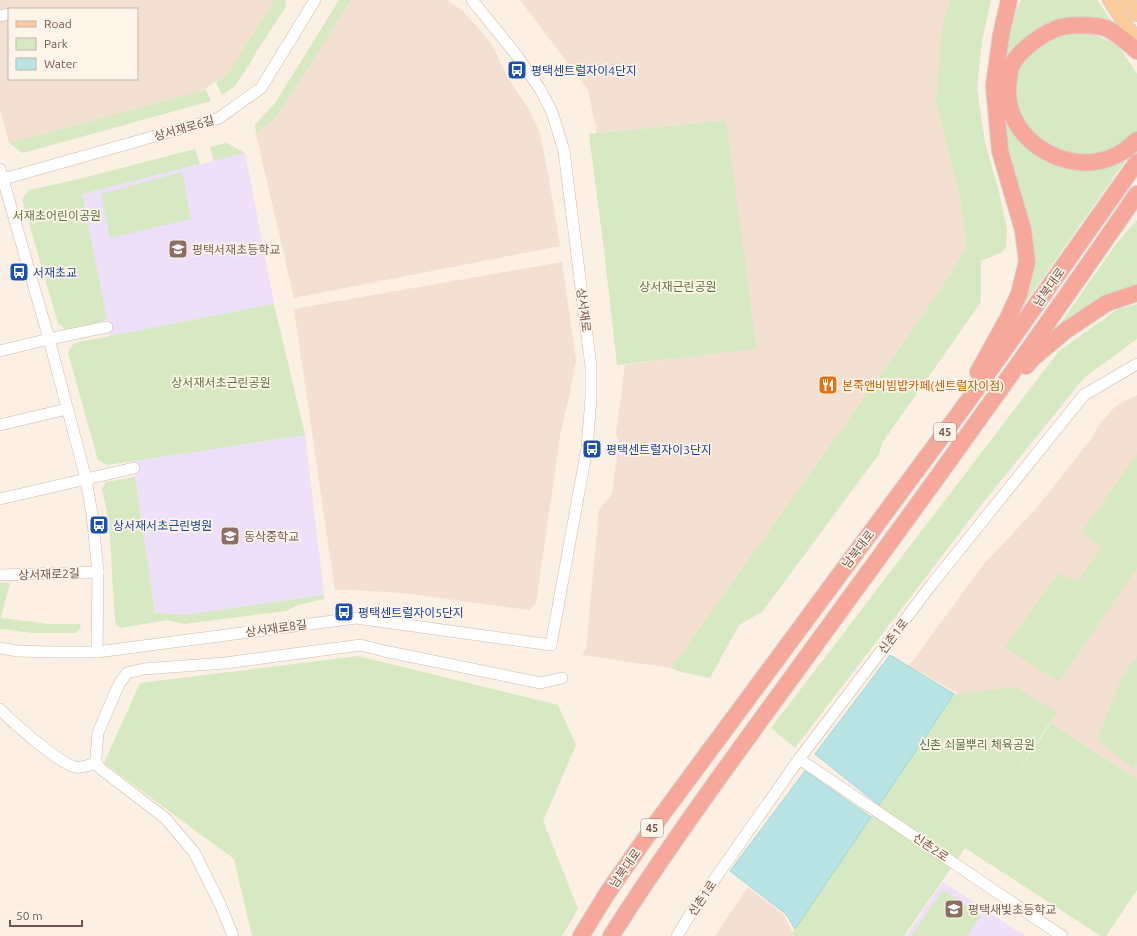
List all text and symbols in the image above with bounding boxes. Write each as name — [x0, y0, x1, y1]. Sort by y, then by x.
legend — [8, 8, 138, 80]
text: Road — [44, 17, 72, 30]
text: Park — [44, 37, 68, 50]
text: Water — [44, 57, 77, 70]
bus stop icon: 평택센트럴자이4단지 — [506, 59, 528, 81]
place label: 평택센트럴자이4단지 — [531, 64, 637, 77]
street label: 상서재로6길 — [152, 113, 216, 143]
park label: 서재초어린이공원 — [13, 209, 101, 222]
school or university icon: 평택서재초등학교 — [167, 238, 189, 260]
place label: 평택서재초등학교 — [192, 243, 280, 256]
bus stop icon: 서재초교 — [8, 261, 30, 283]
street label: 남북대로 — [1031, 265, 1067, 309]
place label: 서재초교 — [33, 266, 77, 279]
park label: 상서재근린공원 — [639, 280, 717, 293]
street label: 상서재로 — [575, 287, 593, 333]
restaurant icon: 본죽앤비빔밥카페(센트럴자이점) — [817, 374, 839, 396]
park label: 상서재서초근린공원 — [171, 376, 271, 389]
place label: 본죽앤비빔밥카페(센트럴자이점) — [842, 379, 1004, 393]
road number: 45 — [934, 423, 956, 441]
bus stop icon: 평택센트럴자이3단지 — [581, 438, 603, 460]
place label: 평택센트럴자이3단지 — [606, 443, 712, 456]
bus stop icon: 상서재서초근린병원 — [88, 514, 110, 536]
place label: 상서재서초근린병원 — [113, 519, 212, 532]
school or university icon: 동삭중학교 — [219, 525, 241, 547]
street label: 남북대로 — [840, 527, 876, 571]
place label: 동삭중학교 — [244, 530, 299, 543]
street label: 상서재로2길 — [18, 566, 80, 582]
bus stop icon: 평택센트럴자이5단지 — [333, 601, 355, 623]
place label: 평택센트럴자이5단지 — [358, 606, 464, 619]
street label: 신촌1로 — [876, 616, 910, 656]
street label: 상서재로8길 — [244, 617, 308, 639]
park label: 신촌 쇠물뿌리 체육공원 — [919, 738, 1035, 751]
road number: 45 — [641, 819, 663, 837]
street label: 신촌2로 — [911, 830, 951, 864]
street label: 남북대로 — [607, 846, 643, 890]
street label: 신촌1로 — [685, 878, 719, 918]
school or university icon: 평택새빛초등학교 — [943, 898, 965, 920]
scale bar — [10, 902, 82, 928]
place label: 평택새빛초등학교 — [968, 903, 1056, 916]
text: 50 m — [16, 909, 43, 922]

